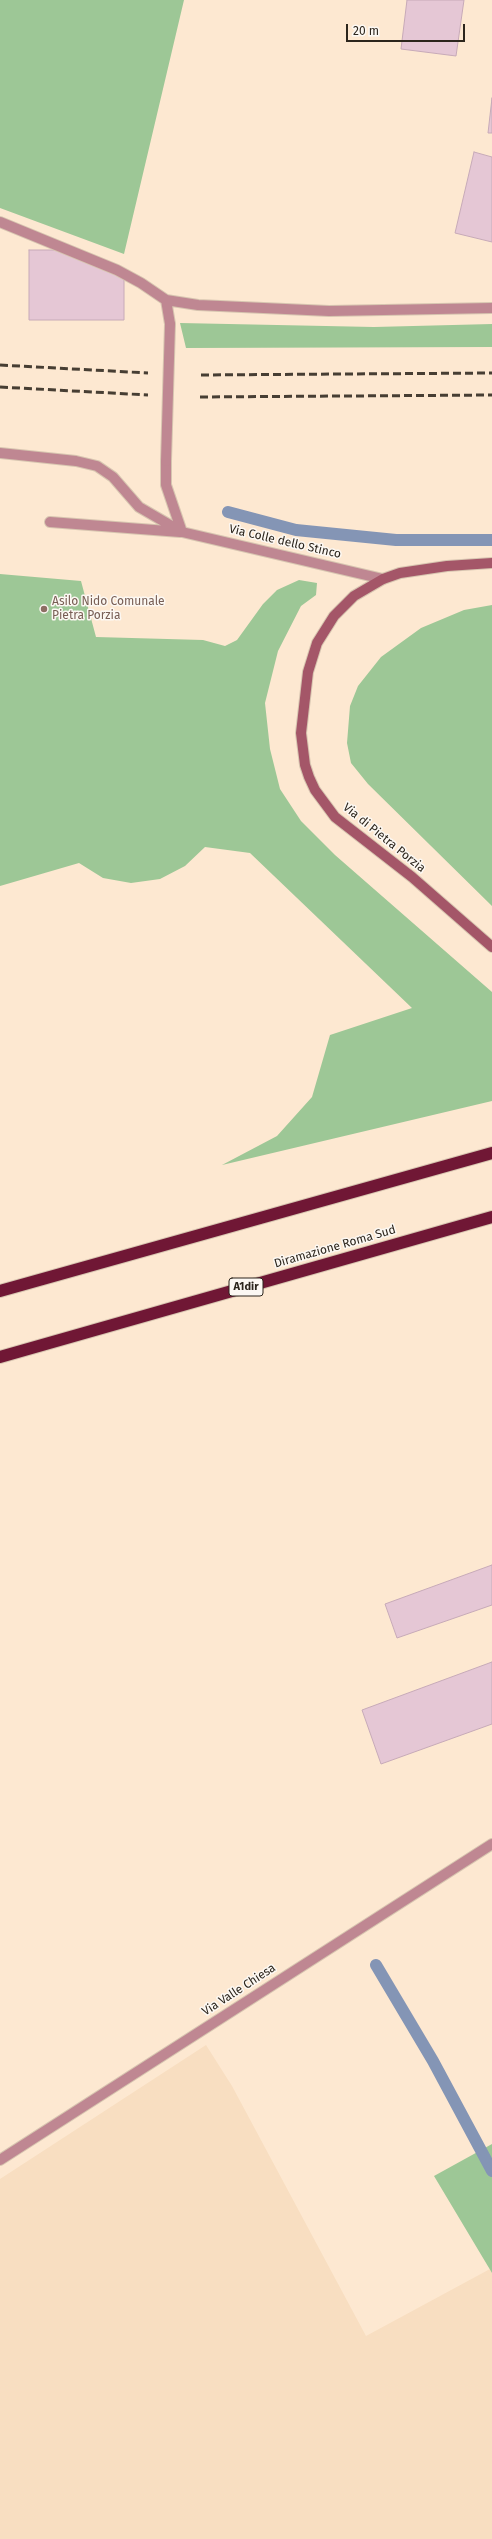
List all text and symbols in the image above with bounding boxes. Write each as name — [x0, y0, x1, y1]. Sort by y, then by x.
scale bar — [348, 16, 467, 42]
text: 20 m — [353, 24, 379, 38]
street label: Via Colle dello Stinco — [228, 522, 342, 562]
place label: Asilo Nido Comunale Pietra Porzia — [52, 595, 165, 623]
marker: Asilo Nido Comunale Pietra Porzia — [39, 604, 49, 614]
street label: Via di Pietra Porzia — [340, 800, 428, 876]
street label: Diramazione Roma Sud — [273, 1223, 397, 1271]
road number: A1dir — [229, 1278, 263, 1296]
street label: Via Valle Chiesa — [200, 1961, 278, 2019]

